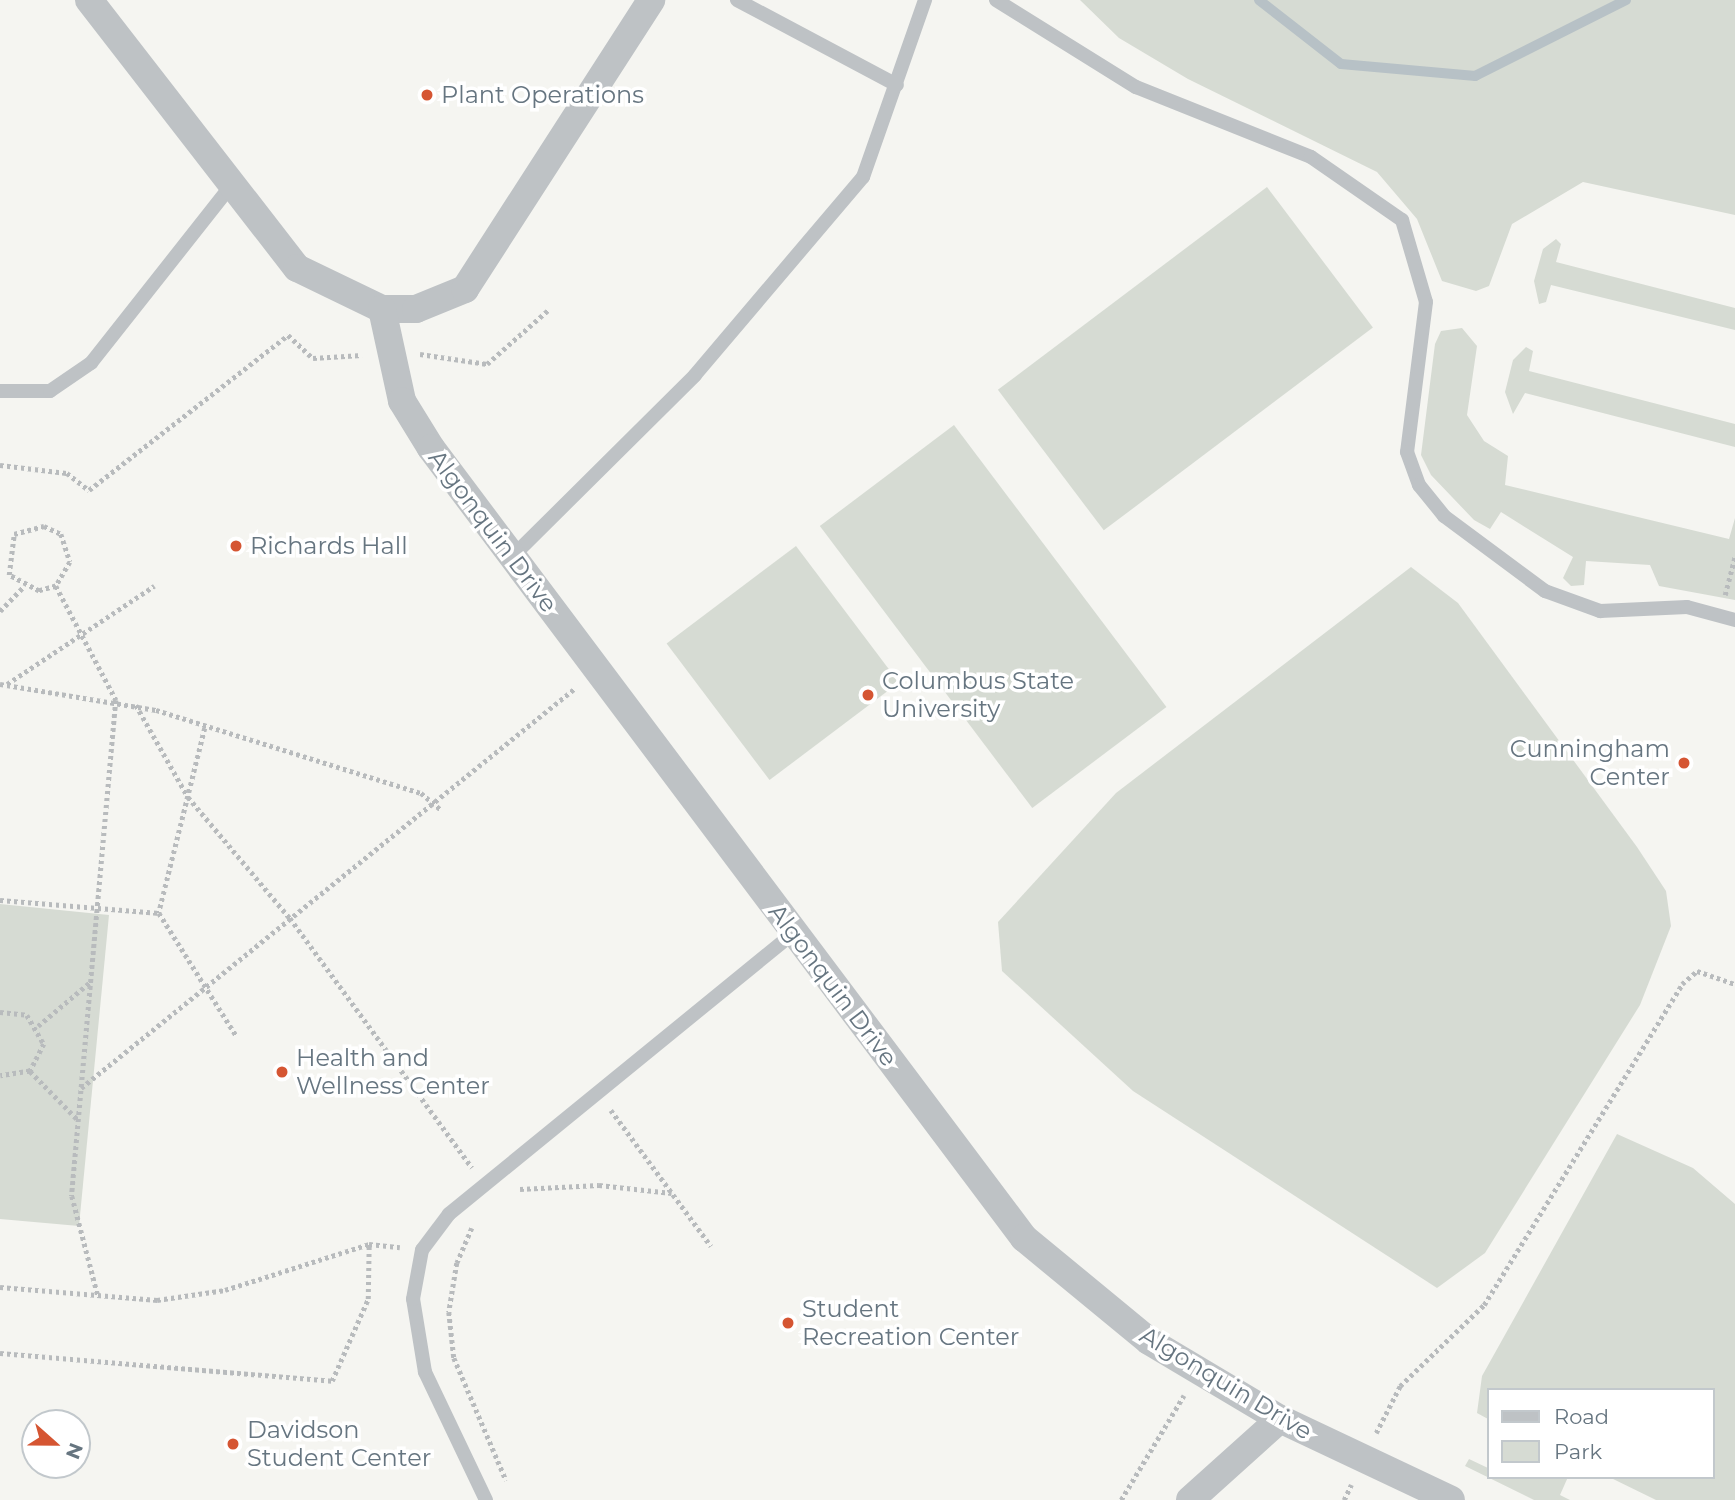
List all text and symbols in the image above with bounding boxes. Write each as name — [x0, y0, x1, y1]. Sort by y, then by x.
place label: Plant Operations — [441, 81, 644, 109]
marker: Plant Operations — [419, 87, 435, 103]
street label: Algonquin Drive — [423, 444, 563, 618]
place label: Richards Hall — [250, 532, 408, 560]
marker: Richards Hall — [228, 538, 244, 554]
place label: Columbus State University — [882, 667, 1074, 723]
marker: Columbus State University — [860, 687, 876, 703]
place label: Cunningham Center — [1510, 735, 1670, 791]
marker: Cunningham Center — [1676, 755, 1692, 771]
street label: Algonquin Drive — [763, 898, 903, 1072]
place label: Health and Wellness Center — [296, 1044, 490, 1100]
marker: Health and Wellness Center — [274, 1064, 290, 1080]
place label: Student Recreation Center — [802, 1295, 1019, 1351]
marker: Student Recreation Center — [780, 1315, 796, 1331]
street label: Algonquin Drive — [1135, 1320, 1317, 1446]
legend — [1486, 1388, 1714, 1479]
text: Road — [1554, 1404, 1609, 1429]
north arrow — [21, 1409, 91, 1479]
place label: Davidson Student Center — [247, 1416, 431, 1472]
marker: Davidson Student Center — [225, 1436, 241, 1452]
text: Park — [1554, 1439, 1602, 1464]
text: N — [61, 1440, 88, 1462]

